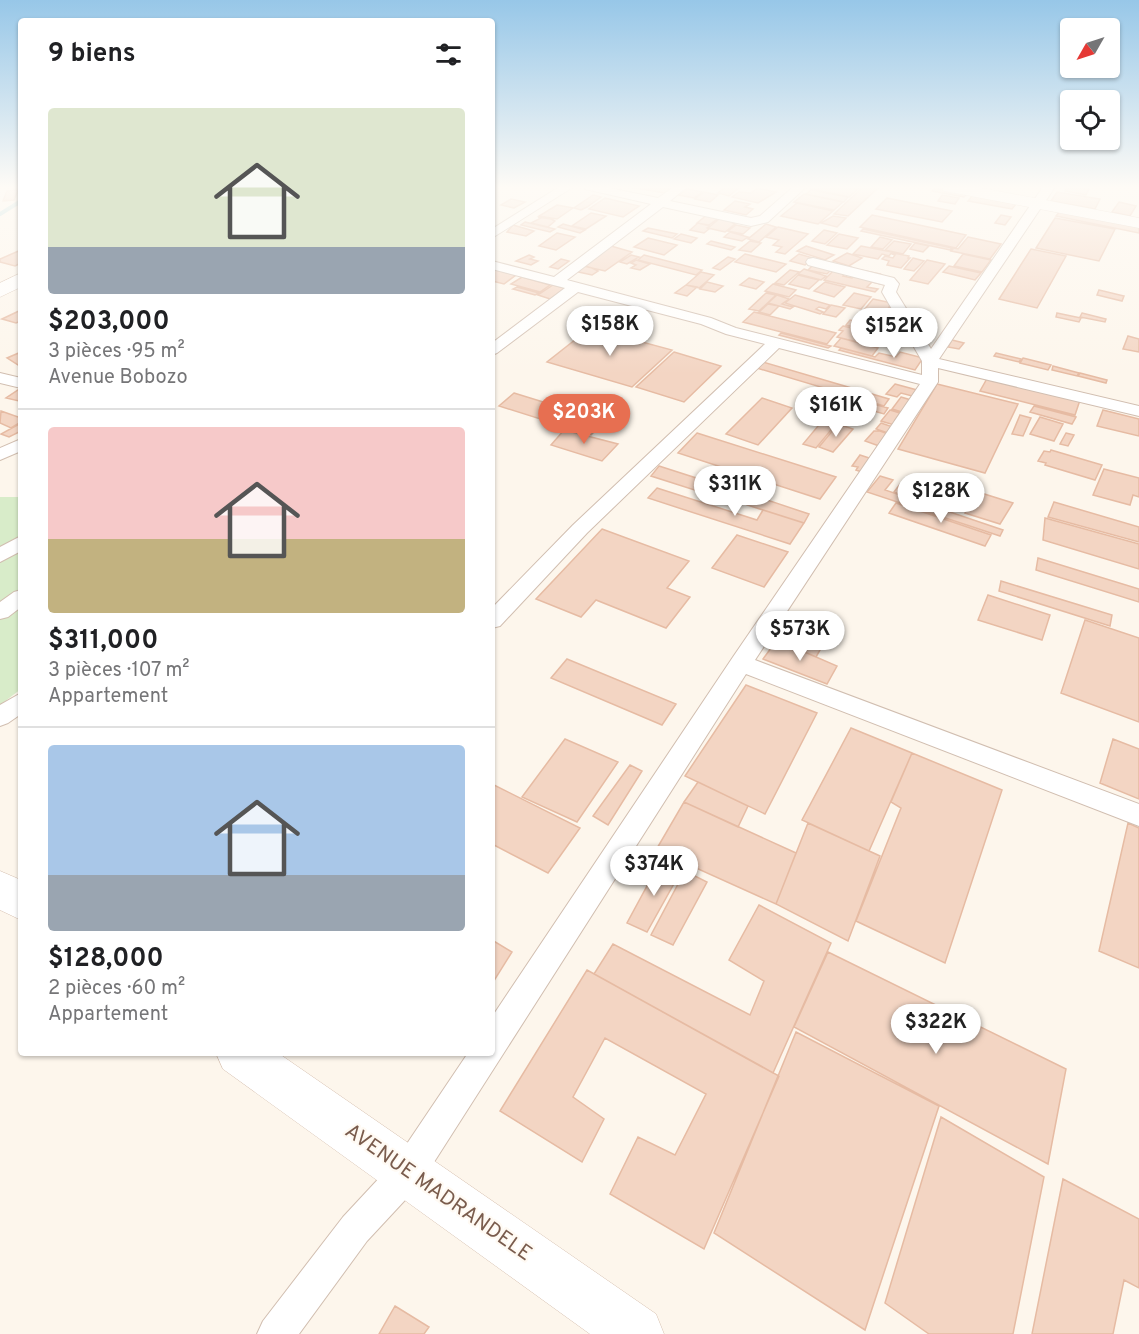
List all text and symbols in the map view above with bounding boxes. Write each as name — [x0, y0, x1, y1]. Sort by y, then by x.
north arrow — [1060, 18, 1120, 78]
map controls — [1060, 18, 1120, 150]
text: 9 biens — [48, 38, 136, 71]
icon: filters — [432, 38, 465, 71]
button: locate — [1060, 90, 1120, 150]
icon: home — [203, 147, 311, 255]
text: $203,000 — [48, 306, 170, 339]
pin: $158K — [568, 306, 652, 357]
pin: $152K — [852, 308, 936, 359]
text: $158K — [581, 312, 639, 338]
text: $152K — [865, 314, 923, 340]
text: 3 pièces · 95 m² — [48, 339, 185, 365]
text: Avenue Bobozo — [48, 365, 188, 391]
pin: $161K — [794, 387, 878, 438]
text: $161K — [809, 393, 863, 419]
pin: $203K — [542, 394, 626, 445]
text: $203K — [552, 400, 616, 426]
icon: home — [203, 466, 311, 574]
pin: $311K — [693, 466, 777, 517]
text: $311K — [708, 472, 762, 498]
pin: $128K — [899, 473, 983, 524]
text: $128K — [912, 479, 970, 505]
pin: $573K — [758, 611, 842, 662]
text: $573K — [770, 617, 830, 643]
text: $311,000 — [48, 625, 158, 658]
text: 3 pièces · 107 m² — [48, 658, 190, 684]
text: Appartement — [48, 684, 168, 710]
icon: home — [203, 784, 311, 892]
pin: $374K — [612, 846, 696, 897]
text: $374K — [624, 852, 684, 878]
text: $128,000 — [48, 943, 164, 976]
text: 2 pièces · 60 m² — [48, 976, 185, 1002]
text: Appartement — [48, 1002, 168, 1028]
pin: $322K — [894, 1004, 978, 1055]
text: $322K — [905, 1010, 967, 1036]
street label: AVENUE MADRANDELE — [339, 1118, 537, 1268]

